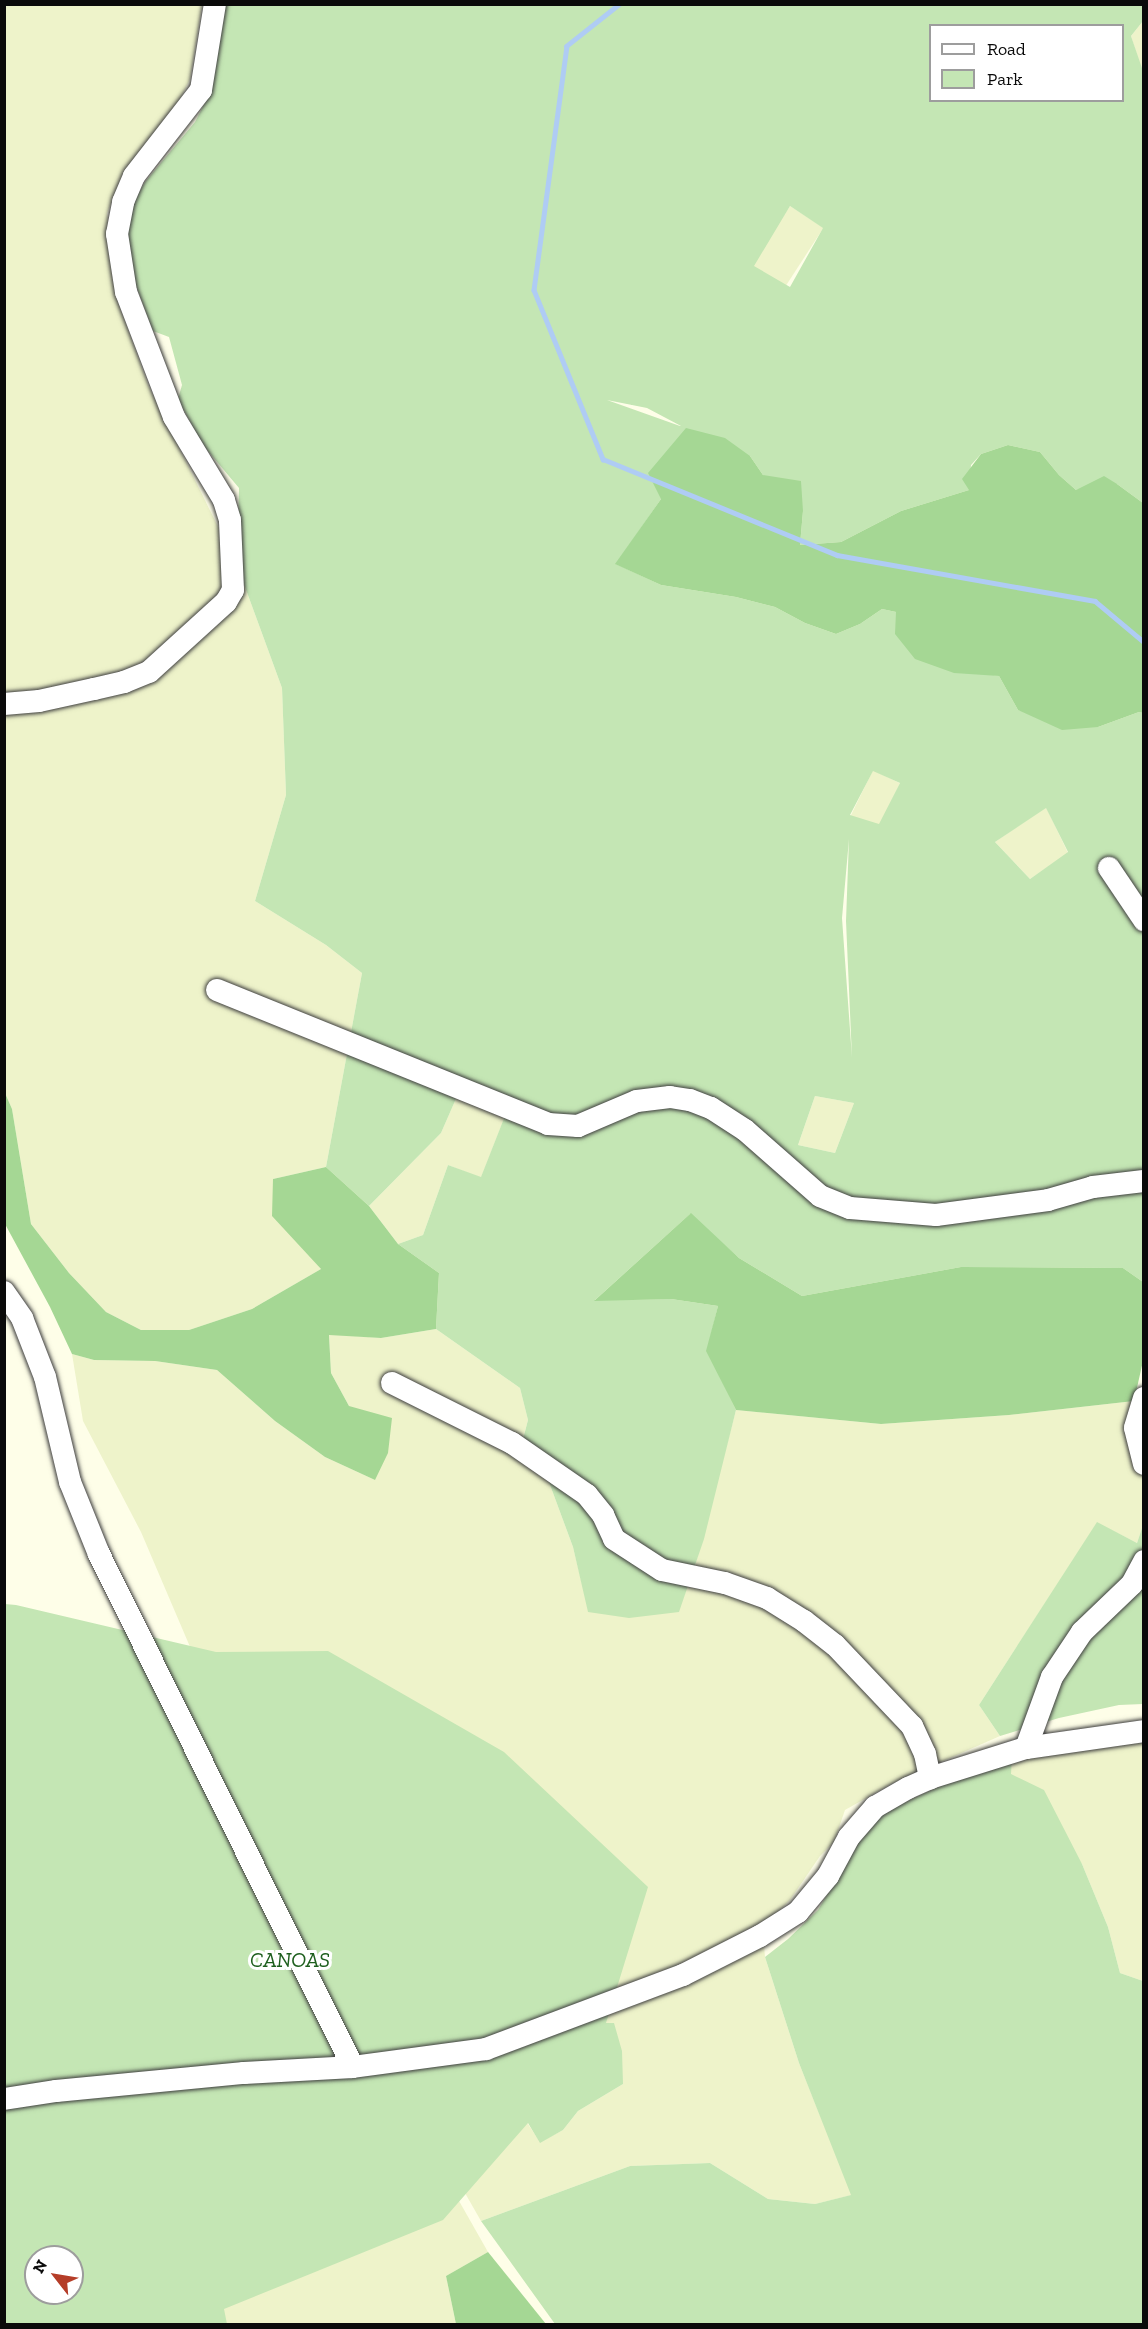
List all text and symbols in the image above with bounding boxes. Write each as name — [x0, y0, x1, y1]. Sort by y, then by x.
legend — [929, 24, 1124, 102]
text: Road — [987, 38, 1026, 60]
text: Park — [987, 68, 1023, 90]
park label: CANOAS — [250, 1947, 330, 1973]
north arrow — [24, 2245, 84, 2305]
text: N — [29, 2256, 51, 2277]

